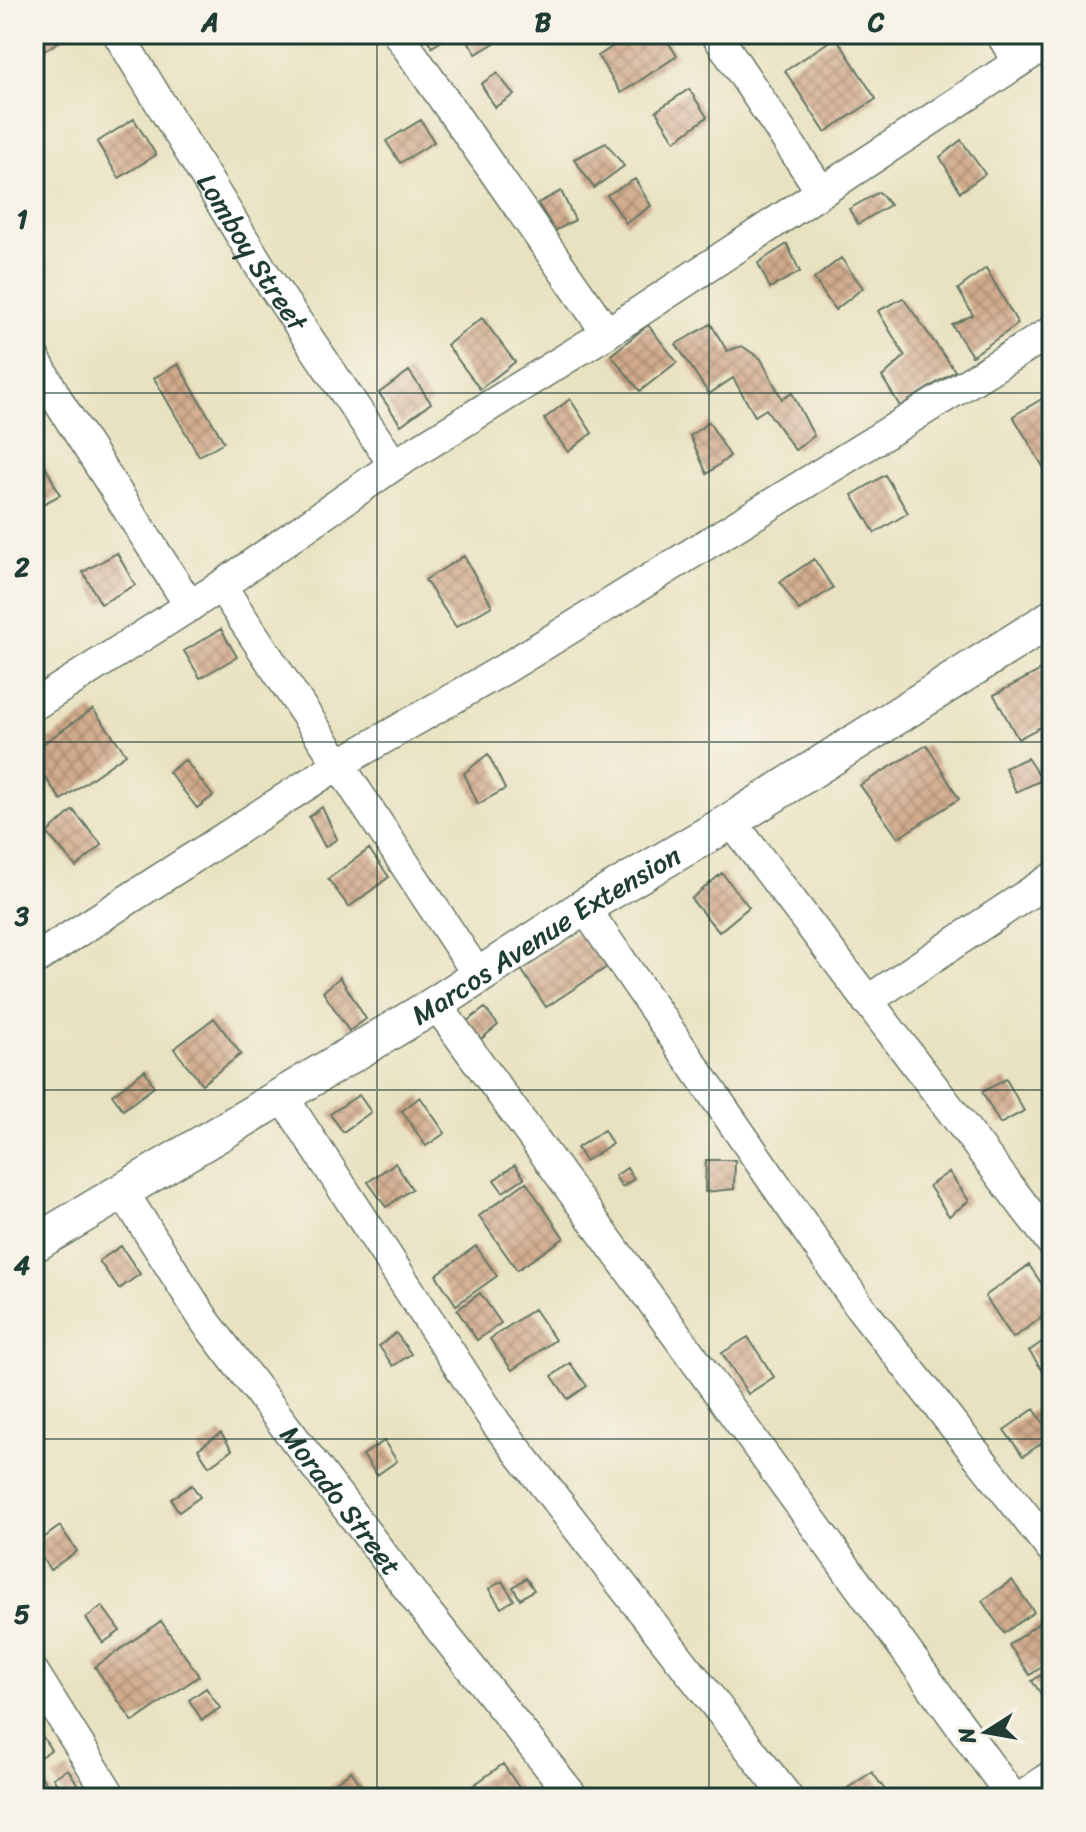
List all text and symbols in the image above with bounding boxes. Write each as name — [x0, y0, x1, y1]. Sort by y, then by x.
text: A — [200, 0, 219, 45]
text: B — [535, 0, 552, 45]
text: C — [867, 0, 885, 45]
street label: Lomboy Street — [184, 163, 322, 343]
text: 1 — [16, 196, 28, 242]
text: 2 — [13, 544, 30, 590]
street label: Marcos Avenue Extension — [401, 831, 690, 1038]
text: 3 — [14, 893, 30, 939]
text: 4 — [14, 1242, 30, 1288]
street label: Morado Street — [267, 1414, 415, 1587]
text: 5 — [14, 1591, 30, 1637]
north arrow — [946, 1692, 1026, 1772]
text: N — [946, 1724, 988, 1748]

